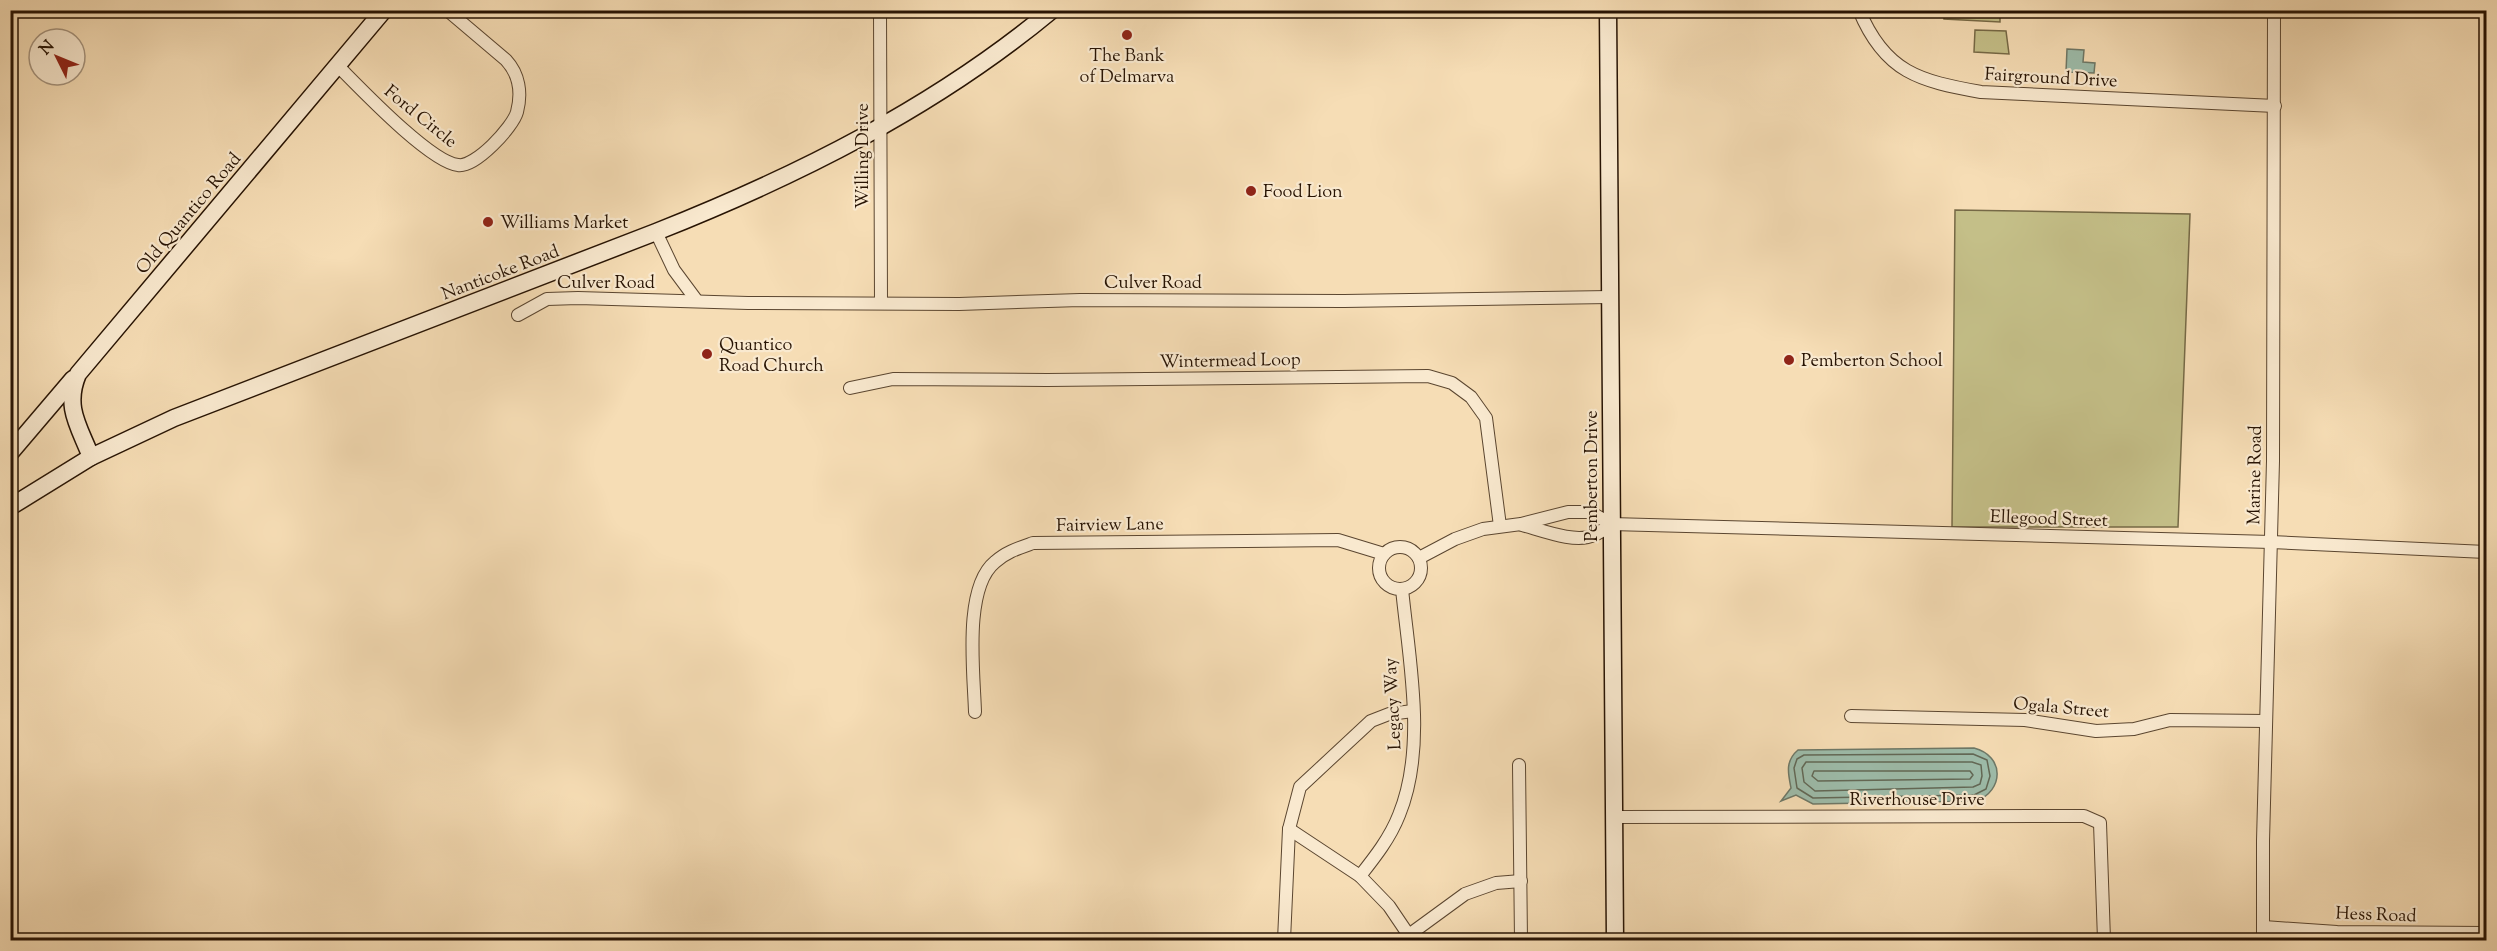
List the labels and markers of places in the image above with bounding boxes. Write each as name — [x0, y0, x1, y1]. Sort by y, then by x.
marker: The Bank of Delmarva — [1120, 28, 1134, 42]
place label: The Bank of Delmarva — [1080, 44, 1174, 91]
place label: Food Lion — [1263, 180, 1343, 206]
marker: Food Lion — [1244, 184, 1258, 198]
place label: Williams Market — [500, 211, 628, 237]
marker: Williams Market — [481, 215, 495, 229]
place label: Quantico Road Church — [719, 333, 824, 380]
marker: Quantico Road Church — [700, 347, 714, 361]
place label: Pemberton School — [1801, 349, 1943, 375]
marker: Pemberton School — [1782, 353, 1796, 367]

